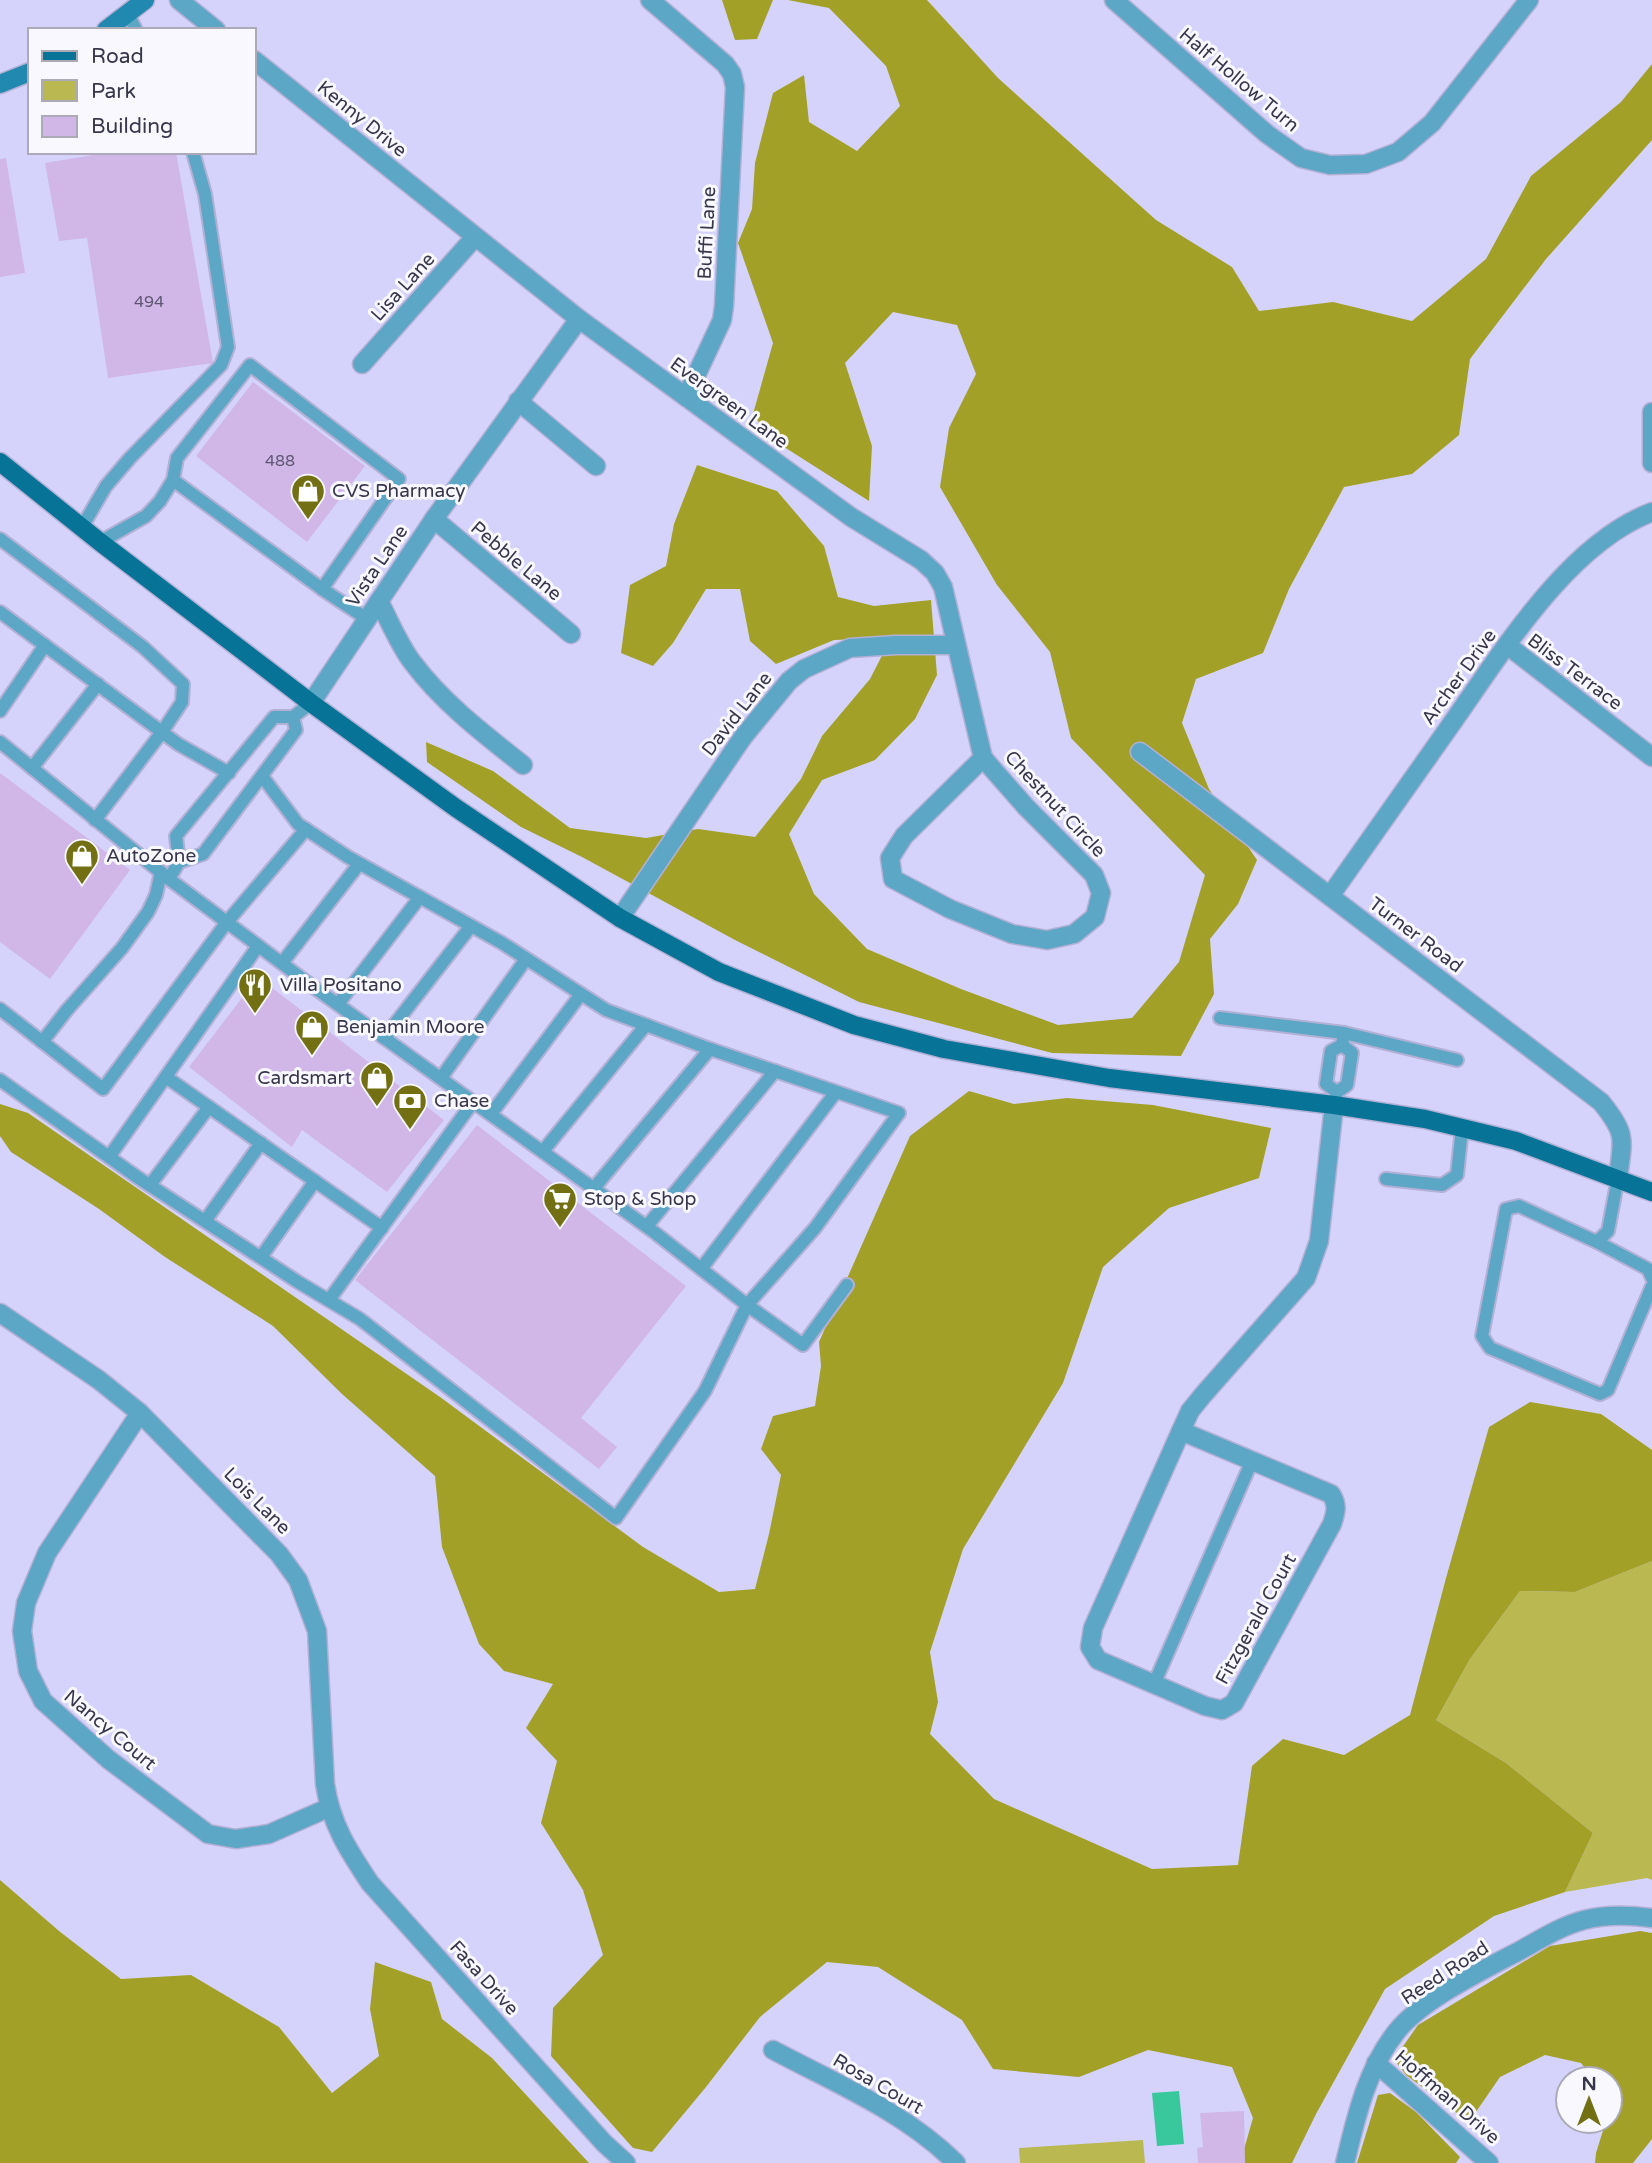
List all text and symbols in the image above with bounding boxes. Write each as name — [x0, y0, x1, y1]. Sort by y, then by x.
street label: Half Hollow Turn — [1175, 24, 1303, 136]
legend — [28, 28, 256, 154]
text: Road — [91, 44, 144, 69]
street label: Kenny Drive — [313, 76, 411, 162]
text: Park — [91, 79, 136, 104]
text: Building — [91, 114, 173, 139]
street label: Buffi Lane — [694, 186, 720, 280]
street label: Lisa Lane — [367, 248, 439, 326]
house number: 494 — [134, 292, 164, 312]
street label: Evergreen Lane — [666, 353, 792, 453]
house number: 488 — [265, 451, 295, 471]
shop icon: CVS Pharmacy — [289, 472, 327, 521]
place label: CVS Pharmacy — [332, 480, 466, 502]
street label: Pebble Lane — [466, 517, 566, 605]
street label: Vista Lane — [342, 521, 412, 611]
street label: Archer Drive — [1417, 625, 1501, 729]
street label: Bliss Terrace — [1523, 629, 1627, 715]
street label: David Lane — [697, 668, 777, 760]
street label: Chestnut Circle — [1000, 746, 1110, 862]
shop icon: AutoZone — [63, 837, 101, 886]
place label: AutoZone — [106, 845, 196, 867]
street label: Turner Road — [1365, 893, 1467, 977]
restaurant icon: Villa Positano — [236, 966, 274, 1015]
place label: Villa Positano — [280, 974, 402, 996]
shop icon: Benjamin Moore — [293, 1008, 331, 1057]
place label: Benjamin Moore — [336, 1016, 485, 1038]
shop icon: Cardsmart — [358, 1059, 396, 1108]
place label: Cardsmart — [257, 1067, 352, 1089]
bank icon: Chase — [391, 1082, 429, 1131]
place label: Chase — [434, 1090, 489, 1112]
supermarket icon: Stop & Shop — [541, 1180, 579, 1229]
place label: Stop & Shop — [584, 1188, 696, 1210]
street label: Lois Lane — [219, 1463, 295, 1539]
street label: Fitzgerald Court — [1211, 1550, 1301, 1688]
street label: Nancy Court — [60, 1685, 160, 1775]
street label: Fasa Drive — [445, 1936, 523, 2020]
street label: Reed Road — [1397, 1937, 1493, 2009]
street label: Hoffman Drive — [1390, 2046, 1504, 2148]
street label: Rosa Court — [829, 2049, 927, 2119]
north arrow — [1554, 2065, 1624, 2135]
text: N — [1581, 2073, 1597, 2095]

